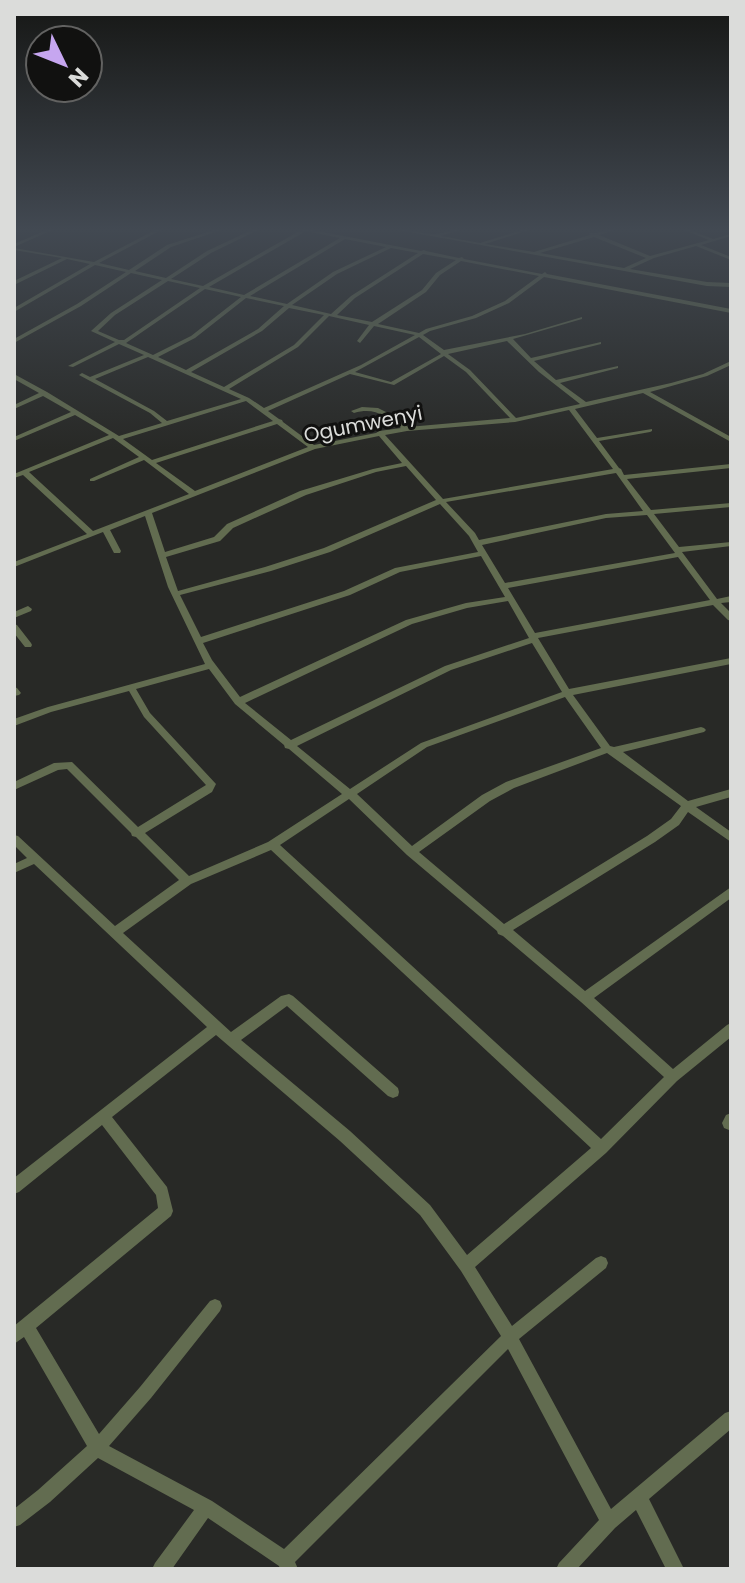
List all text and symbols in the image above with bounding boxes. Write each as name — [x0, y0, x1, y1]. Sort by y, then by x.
north arrow — [24, 24, 104, 104]
text: N — [61, 61, 95, 94]
street label: Ogumwenyi — [301, 399, 425, 449]

